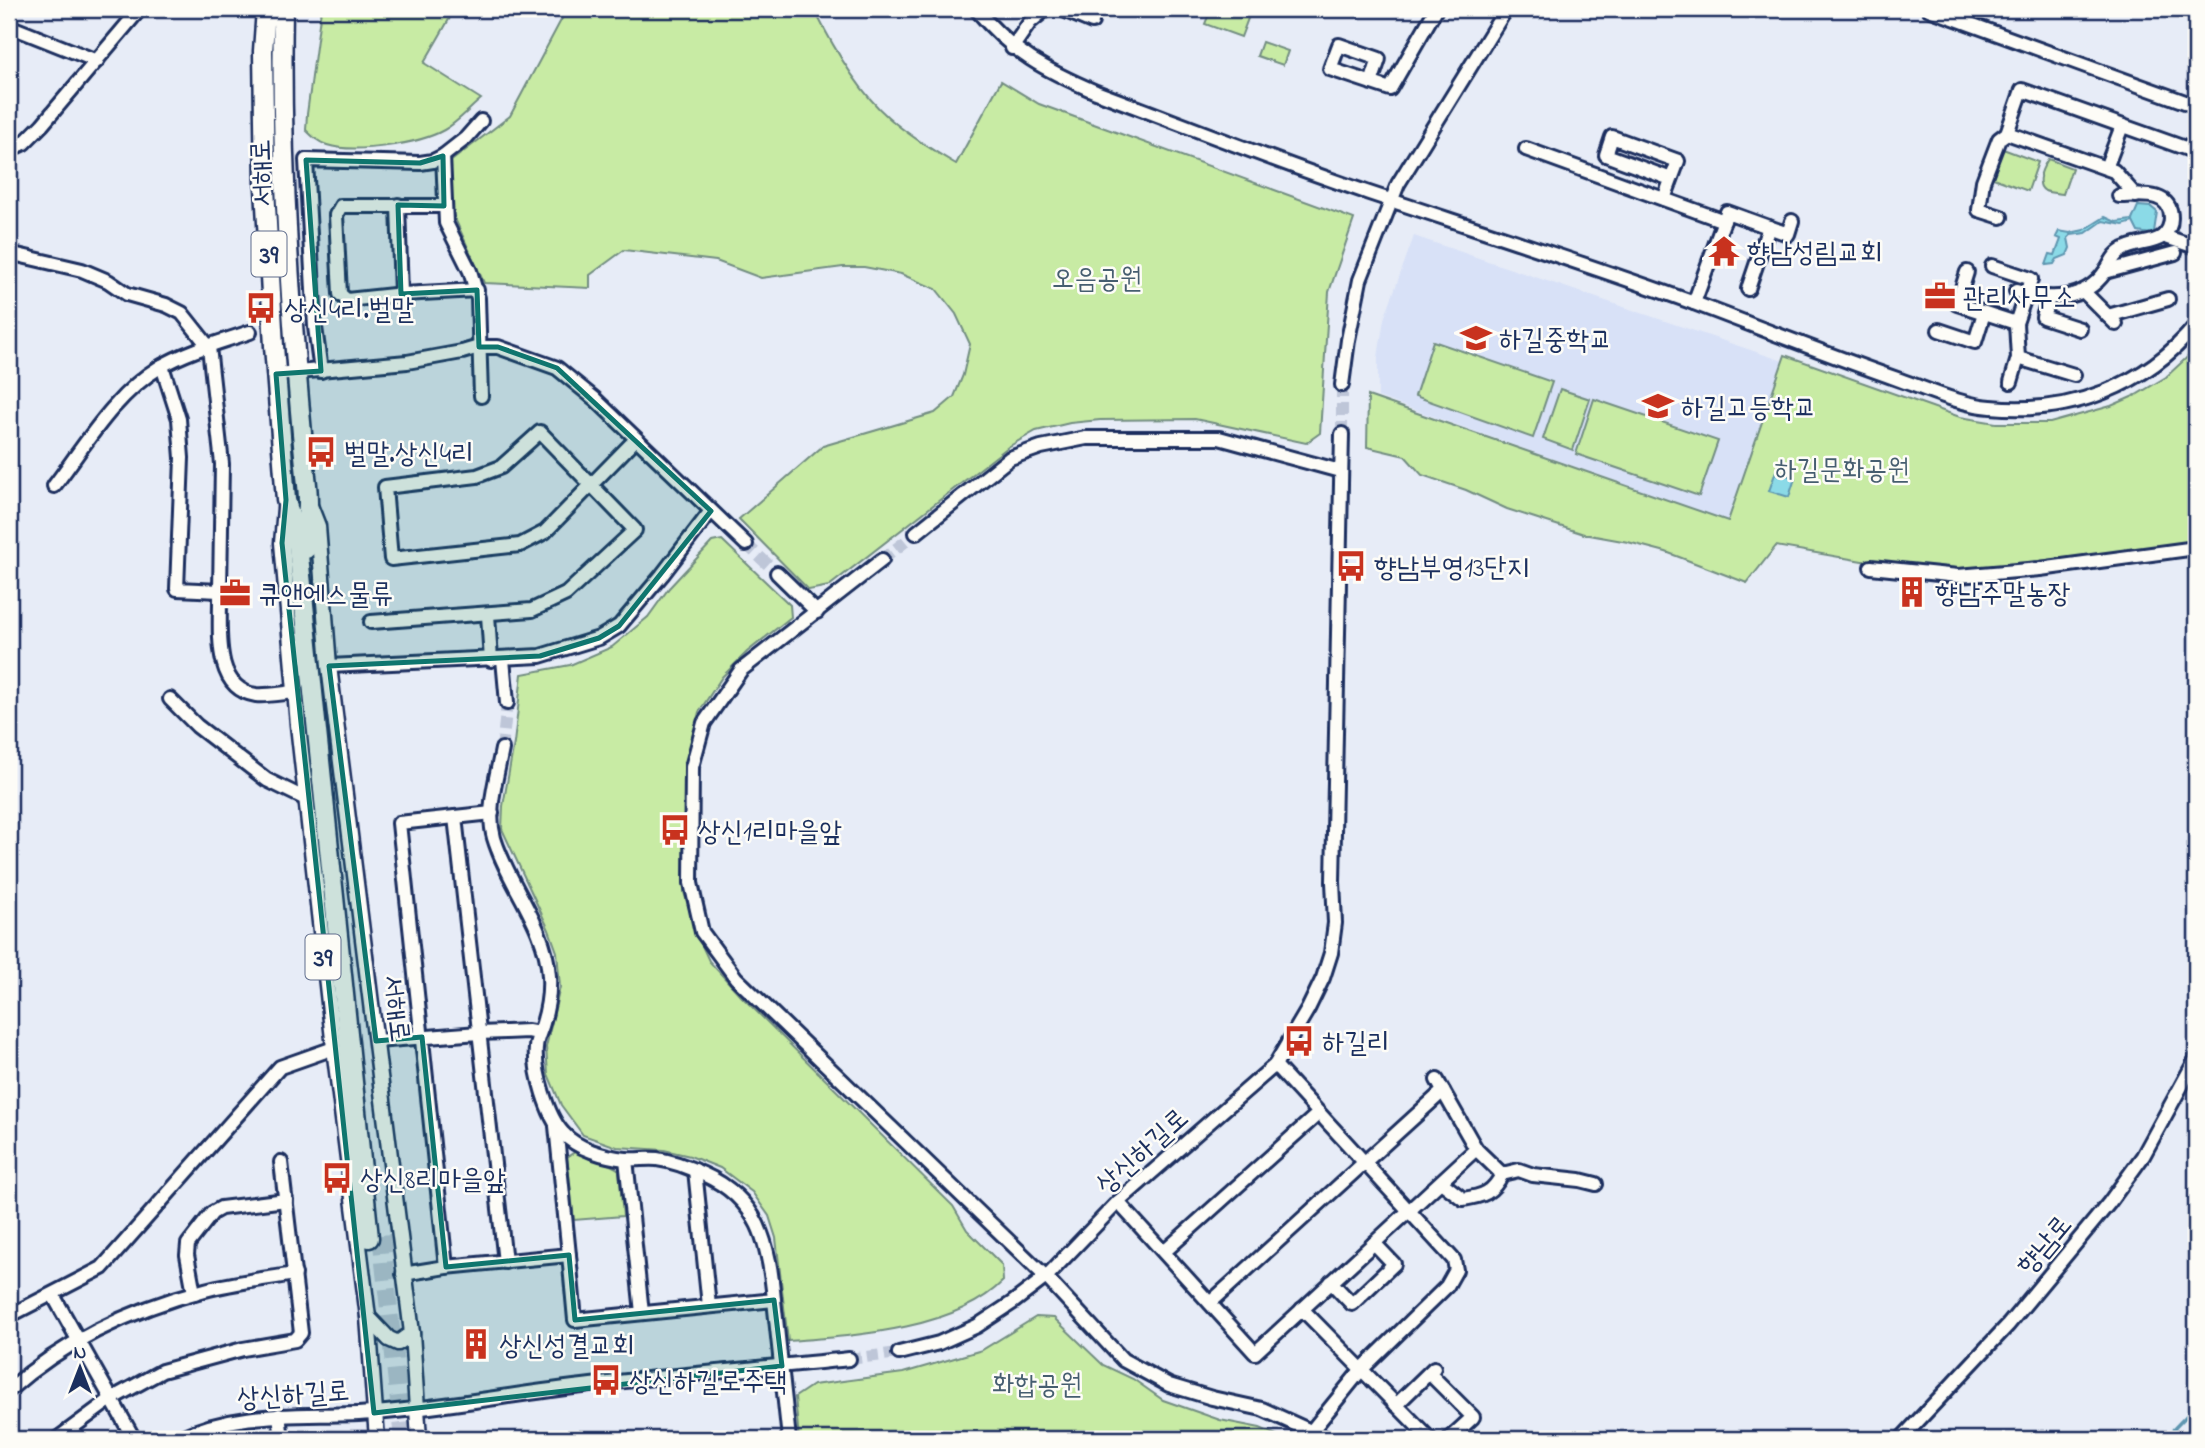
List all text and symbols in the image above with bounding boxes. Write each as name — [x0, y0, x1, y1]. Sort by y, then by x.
street label: 서해로 — [242, 138, 285, 207]
road number: 39 — [252, 232, 286, 276]
temple icon: 향남성림교회 — [1707, 234, 1741, 268]
place label: 향남성림교회 — [1747, 234, 1882, 275]
park label: 오음공원 — [1052, 260, 1142, 301]
office icon: 관리사무소 — [1923, 279, 1957, 313]
place label: 관리사무소 — [1963, 279, 2076, 320]
bus stop icon: 상신4리.벌말 — [244, 291, 278, 325]
place label: 상신4리.벌말 — [284, 291, 414, 332]
school or university icon: 하길중학교 — [1459, 321, 1493, 355]
place label: 하길중학교 — [1499, 321, 1612, 362]
school or university icon: 하길고등학교 — [1641, 389, 1675, 423]
place label: 하길고등학교 — [1681, 389, 1816, 430]
bus stop icon: 벌말.상신4리 — [304, 435, 338, 469]
place label: 벌말.상신4리 — [344, 435, 474, 476]
park label: 하길문화공원 — [1774, 451, 1910, 492]
bus stop icon: 향남부영13단지 — [1334, 549, 1368, 583]
place label: 향남부영13단지 — [1374, 549, 1530, 590]
building icon: 향남주말농장 — [1895, 575, 1929, 609]
place label: 향남주말농장 — [1935, 575, 2071, 616]
office icon: 큐앤에스물류 — [218, 576, 252, 610]
place label: 큐앤에스물류 — [258, 576, 393, 617]
bus stop icon: 상신1리마을앞 — [658, 813, 692, 847]
place label: 상신1리마을앞 — [698, 813, 842, 854]
road number: 39 — [306, 934, 340, 980]
street label: 서해로 — [370, 972, 419, 1044]
bus stop icon: 하길리 — [1282, 1024, 1316, 1058]
place label: 하길리 — [1322, 1024, 1390, 1065]
street label: 상신하길로 — [1088, 1100, 1199, 1206]
bus stop icon: 상신8리마을앞 — [320, 1161, 354, 1195]
place label: 상신8리마을앞 — [360, 1161, 506, 1202]
street label: 향남로 — [2008, 1207, 2083, 1285]
building icon: 상신성결교회 — [459, 1327, 493, 1361]
place label: 상신성결교회 — [499, 1327, 634, 1368]
north arrow — [46, 1332, 116, 1402]
text: N — [74, 1340, 87, 1367]
bus stop icon: 상신하길로주택 — [589, 1363, 623, 1397]
place label: 상신하길로주택 — [629, 1363, 787, 1404]
park label: 화합공원 — [992, 1366, 1082, 1407]
street label: 상신하길로 — [236, 1372, 351, 1421]

